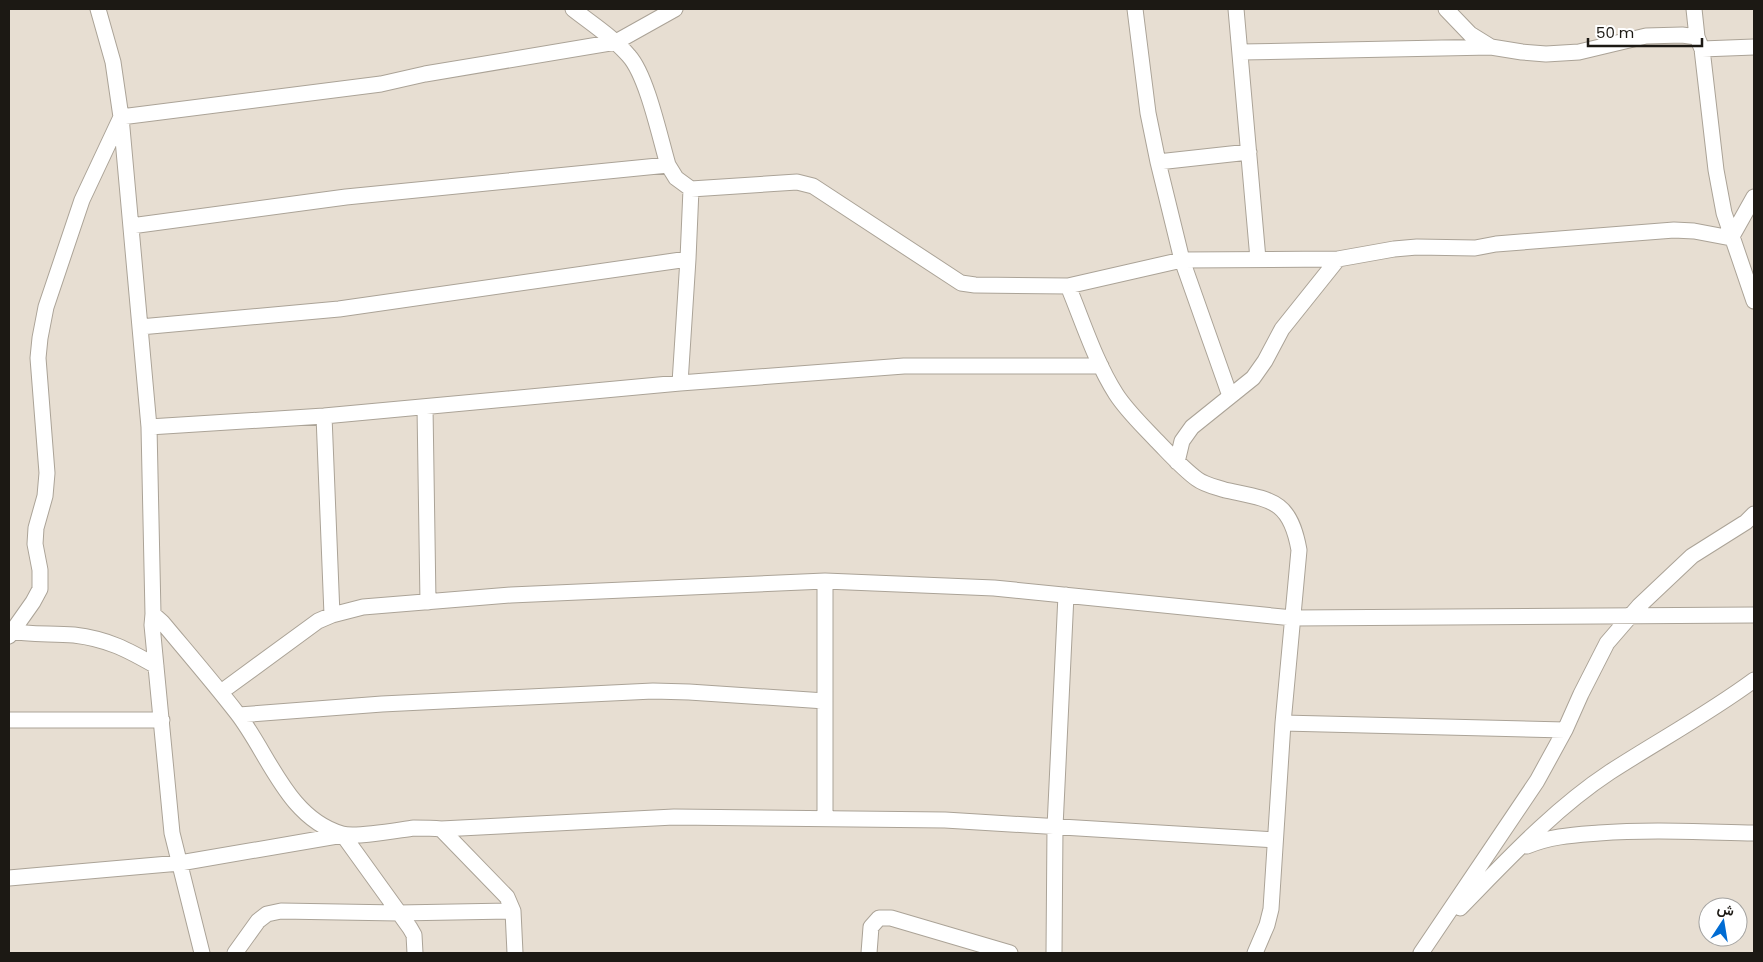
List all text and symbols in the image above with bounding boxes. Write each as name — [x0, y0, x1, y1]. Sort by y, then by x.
scale bar — [1588, 15, 1702, 47]
text: 50 m — [1596, 22, 1634, 43]
north arrow — [1698, 897, 1748, 947]
text: ش — [1715, 898, 1736, 921]

